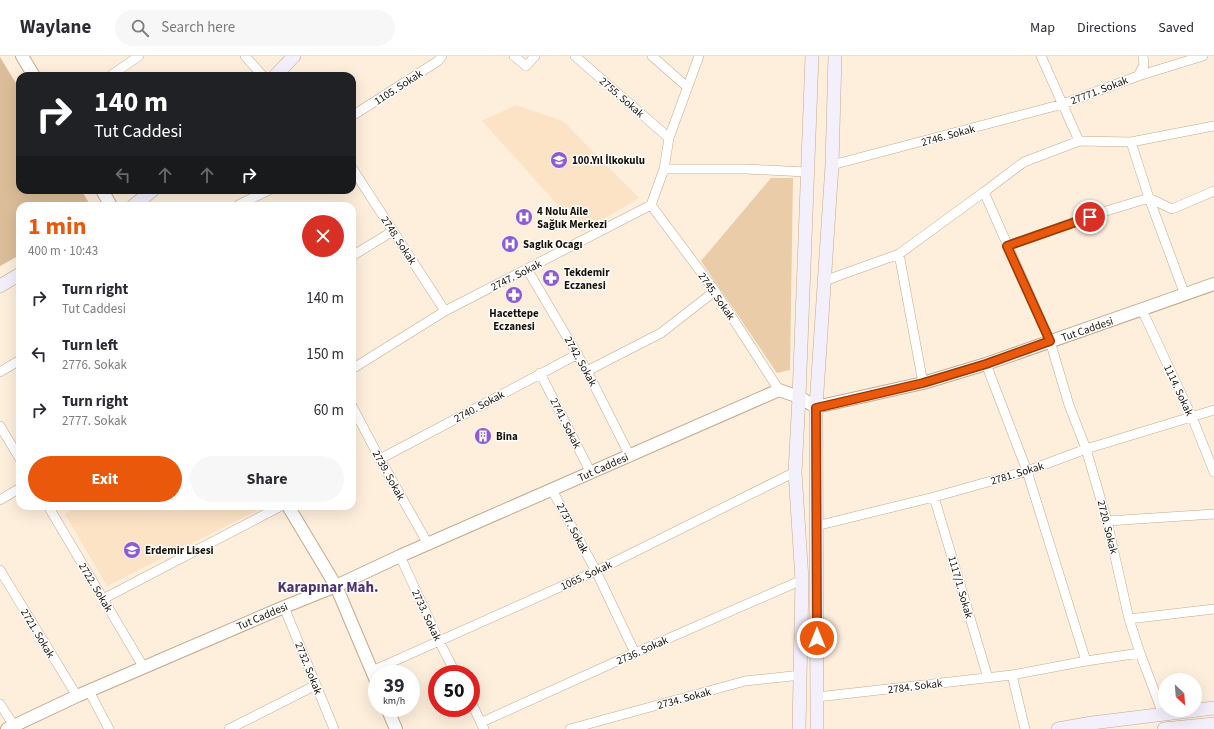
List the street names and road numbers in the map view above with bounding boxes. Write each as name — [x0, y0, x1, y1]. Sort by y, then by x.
street label: 1105. Sokak — [371, 66, 426, 109]
street label: 27771. Sokak — [1068, 72, 1131, 108]
street label: 2755. Sokak — [596, 74, 648, 121]
street label: 2746. Sokak — [920, 121, 977, 150]
street label: 2748. Sokak — [377, 213, 420, 268]
street label: 2747. Sokak — [488, 256, 545, 295]
street label: 2745. Sokak — [695, 269, 739, 324]
street label: Tut Caddesi — [1059, 314, 1115, 345]
street label: 2742. Sokak — [561, 334, 601, 389]
street label: 1114. Sokak — [1160, 362, 1197, 419]
street label: 2740. Sokak — [451, 387, 508, 426]
street label: 2741. Sokak — [546, 395, 585, 452]
street label: 2739. Sokak — [369, 448, 409, 503]
street label: Tut Caddesi — [575, 450, 631, 485]
street label: 2781. Sokak — [989, 458, 1046, 489]
street label: 2720. Sokak — [1094, 499, 1122, 556]
street label: 2737. Sokak — [553, 500, 592, 557]
street label: 1117/1. Sokak — [944, 554, 977, 621]
street label: 1065. Sokak — [558, 557, 615, 594]
street label: 2722. Sokak — [75, 560, 116, 615]
street label: 2733. Sokak — [408, 587, 445, 644]
street label: Tut Caddesi — [234, 599, 290, 634]
street label: 2721. Sokak — [17, 606, 58, 661]
street label: 2736. Sokak — [614, 632, 671, 668]
street label: 2732. Sokak — [291, 640, 326, 697]
street label: 2784. Sokak — [887, 676, 944, 697]
street label: 2734. Sokak — [656, 684, 713, 713]

